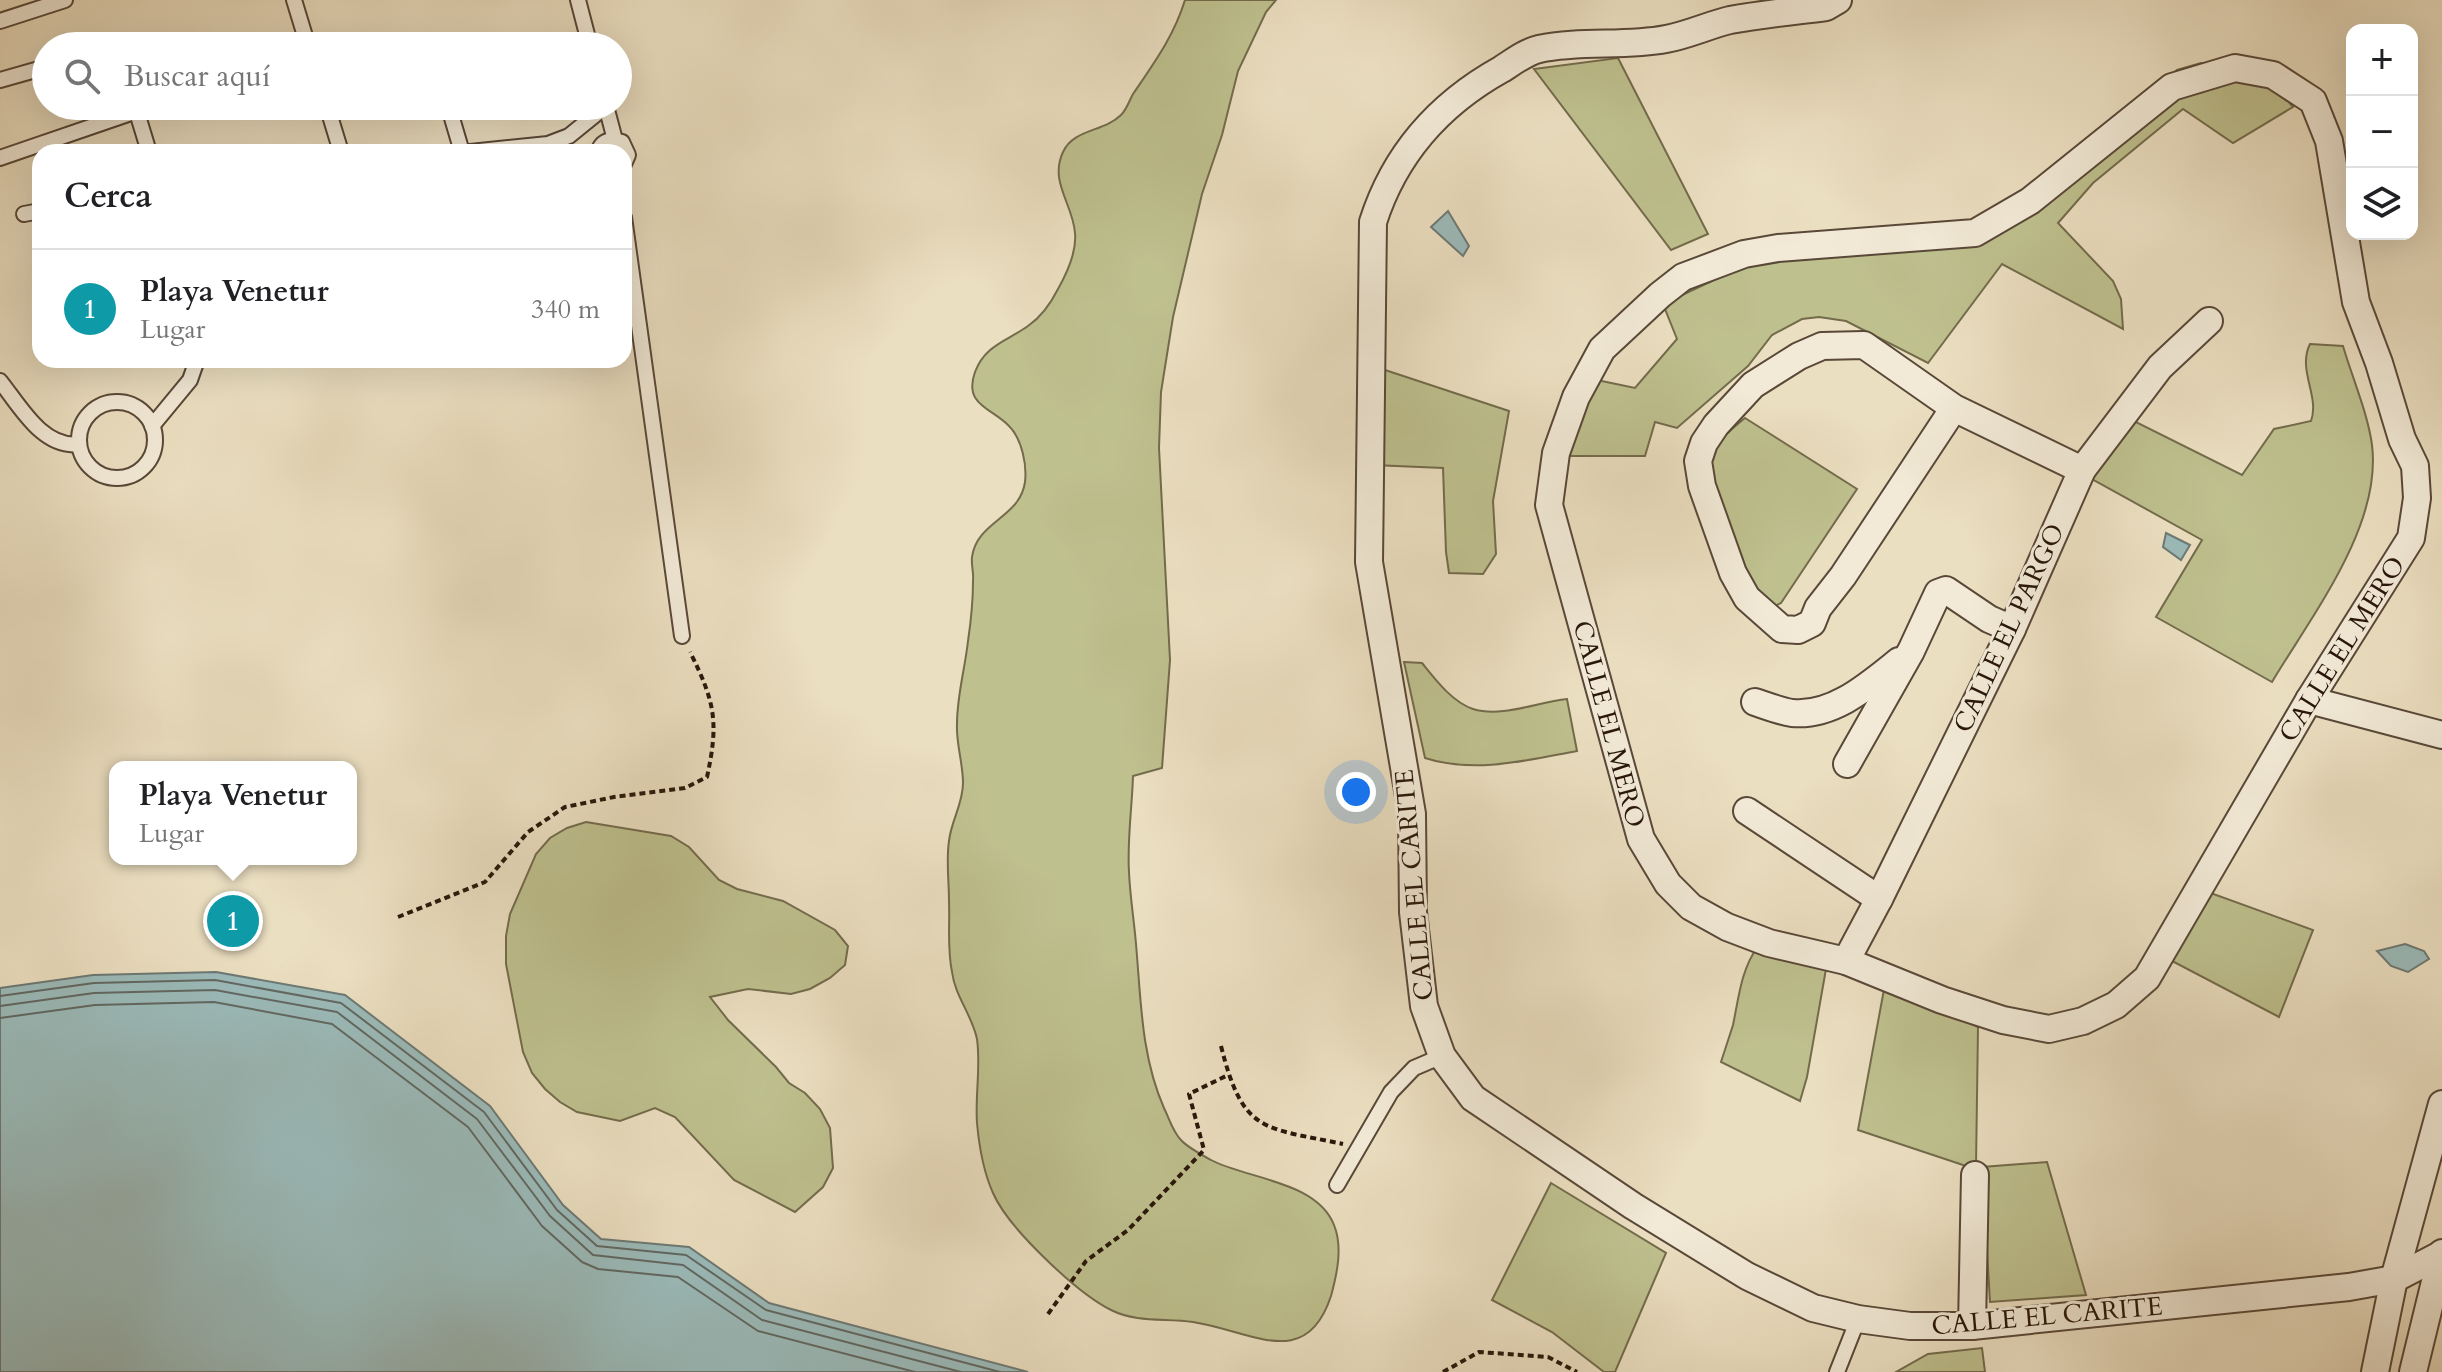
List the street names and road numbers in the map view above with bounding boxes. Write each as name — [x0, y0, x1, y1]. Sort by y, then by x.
street label: CALLE EL PARGO — [1945, 518, 2073, 738]
street label: CALLE EL MERO — [2271, 550, 2413, 748]
street label: CALLE EL MERO — [1565, 617, 1653, 831]
street label: CALLE EL CARITE — [1386, 768, 1442, 1002]
street label: CALLE EL CARITE — [1930, 1288, 2164, 1344]

